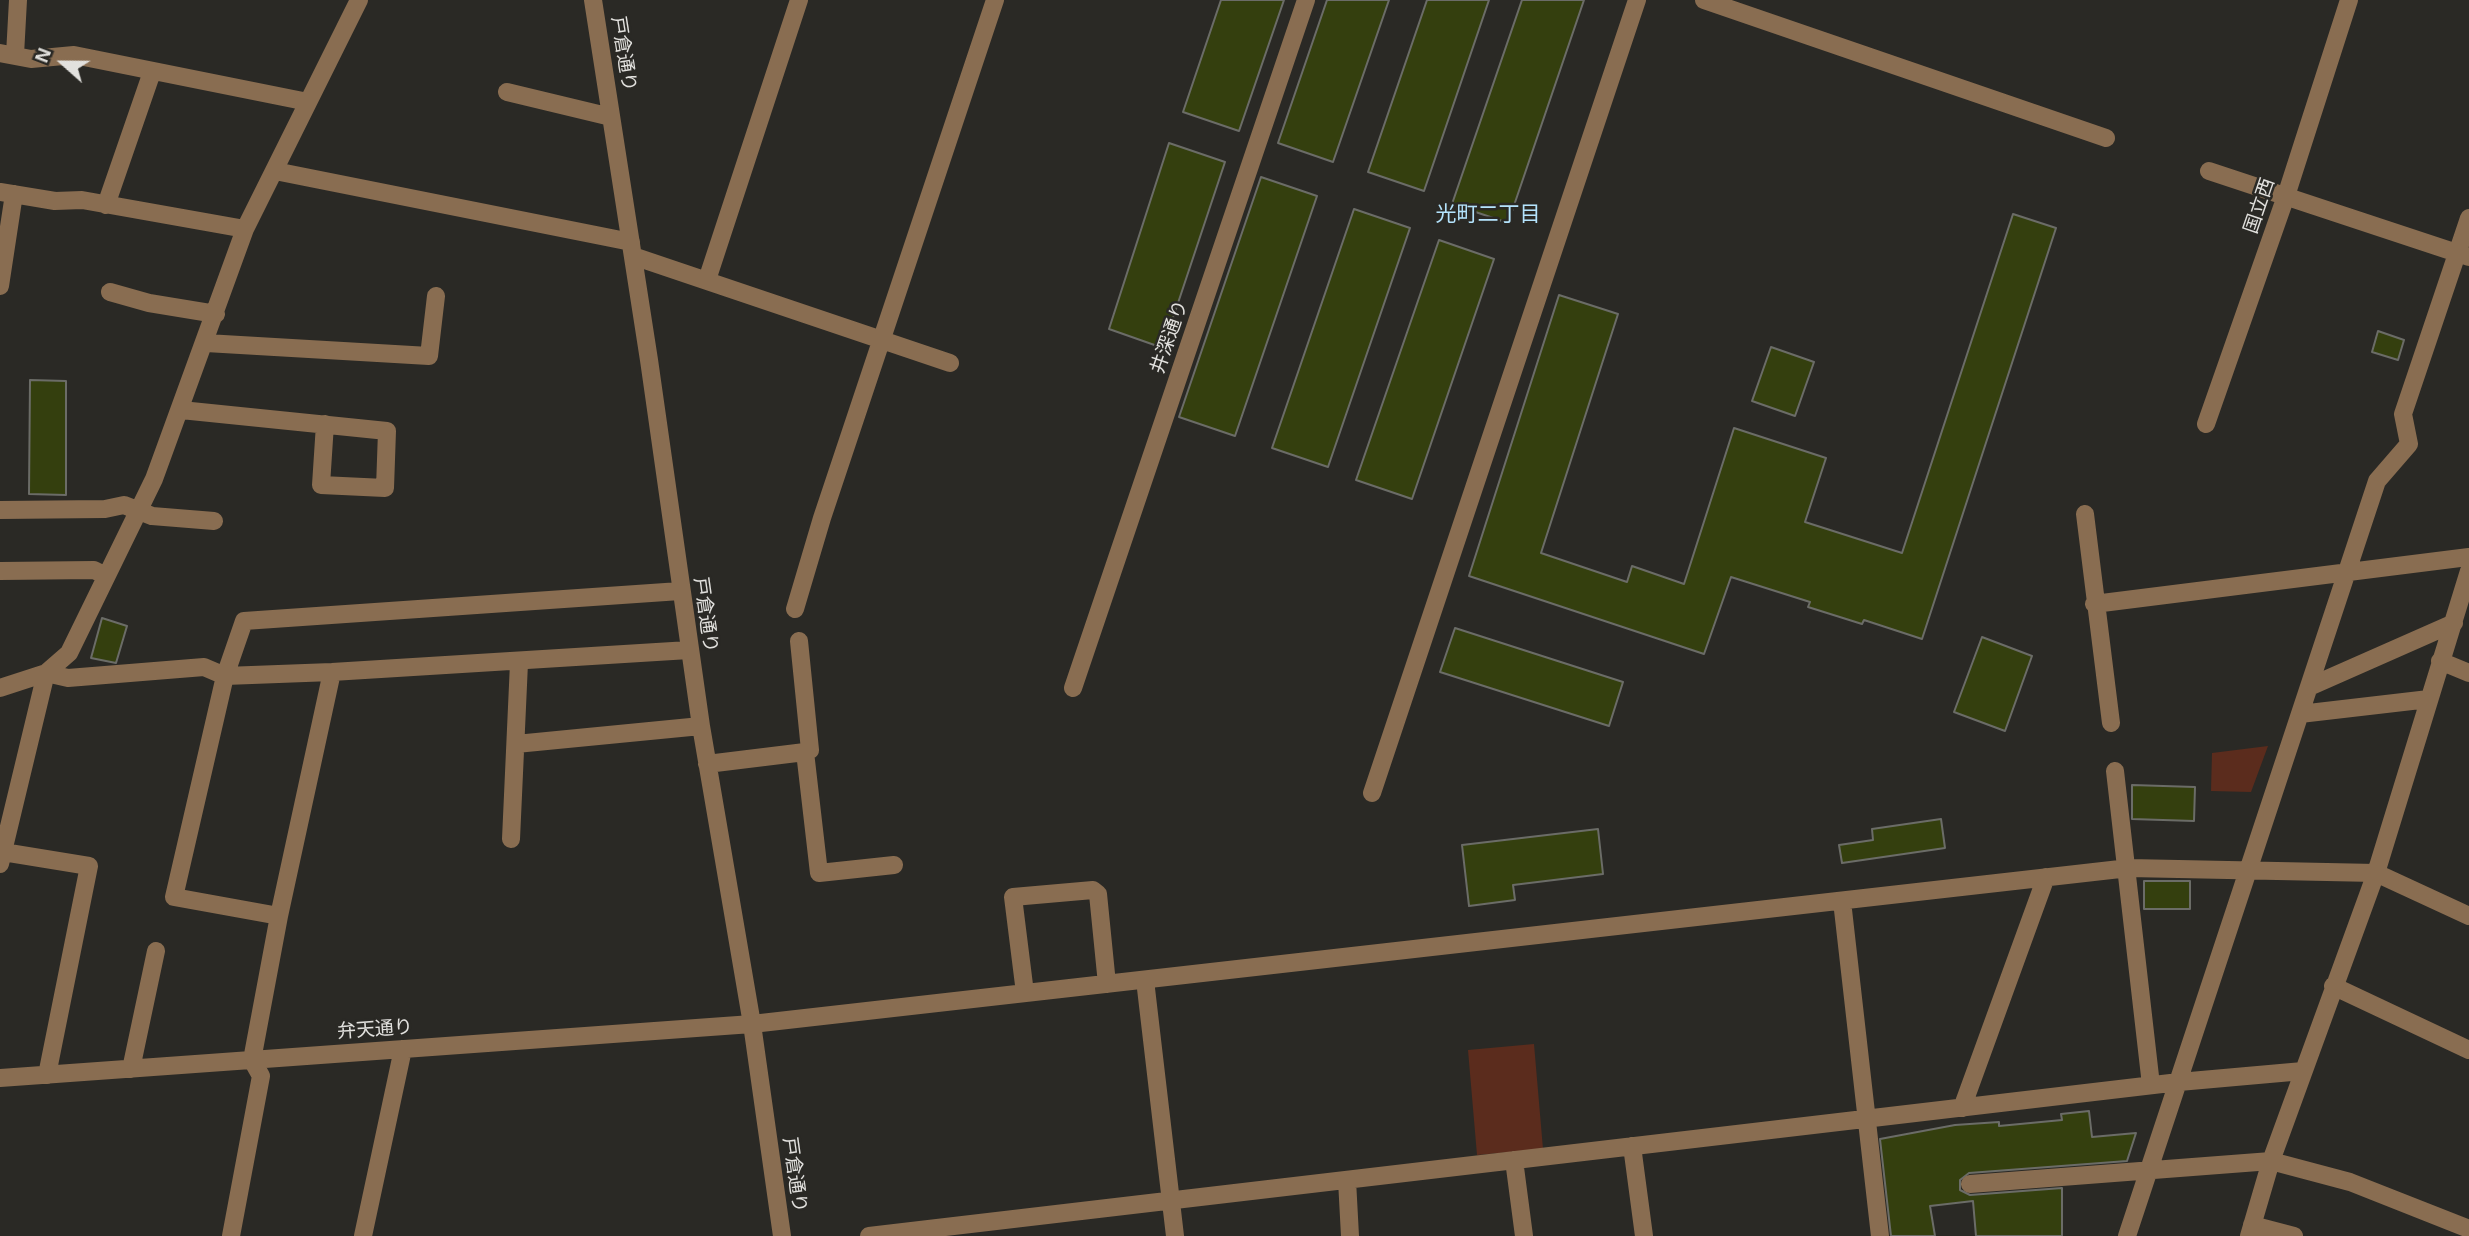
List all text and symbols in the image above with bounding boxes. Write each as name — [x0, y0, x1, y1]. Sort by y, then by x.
street label: 戸倉通り — [606, 15, 640, 93]
north arrow — [28, 28, 98, 98]
text: N — [31, 45, 55, 65]
street label: 国立西 — [2240, 175, 2280, 237]
district label: 光町二丁目 — [1436, 202, 1540, 228]
street label: 井深通り — [1147, 297, 1193, 377]
street label: 戸倉通り — [688, 576, 722, 654]
street label: 弁天通り — [336, 1016, 414, 1044]
street label: 戸倉通り — [777, 1136, 811, 1214]

